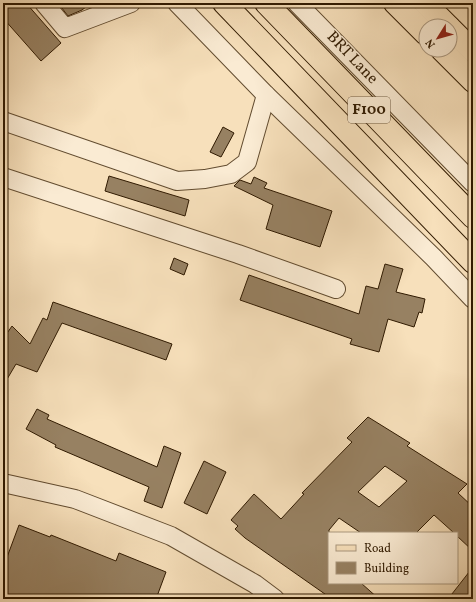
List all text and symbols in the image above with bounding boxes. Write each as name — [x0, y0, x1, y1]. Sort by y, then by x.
north arrow — [418, 18, 458, 58]
street label: BRT Lane — [321, 27, 383, 89]
text: N — [423, 35, 440, 51]
road number: F100 — [348, 97, 390, 123]
legend — [328, 532, 458, 584]
text: Road — [364, 541, 391, 557]
text: Building — [364, 561, 409, 577]

